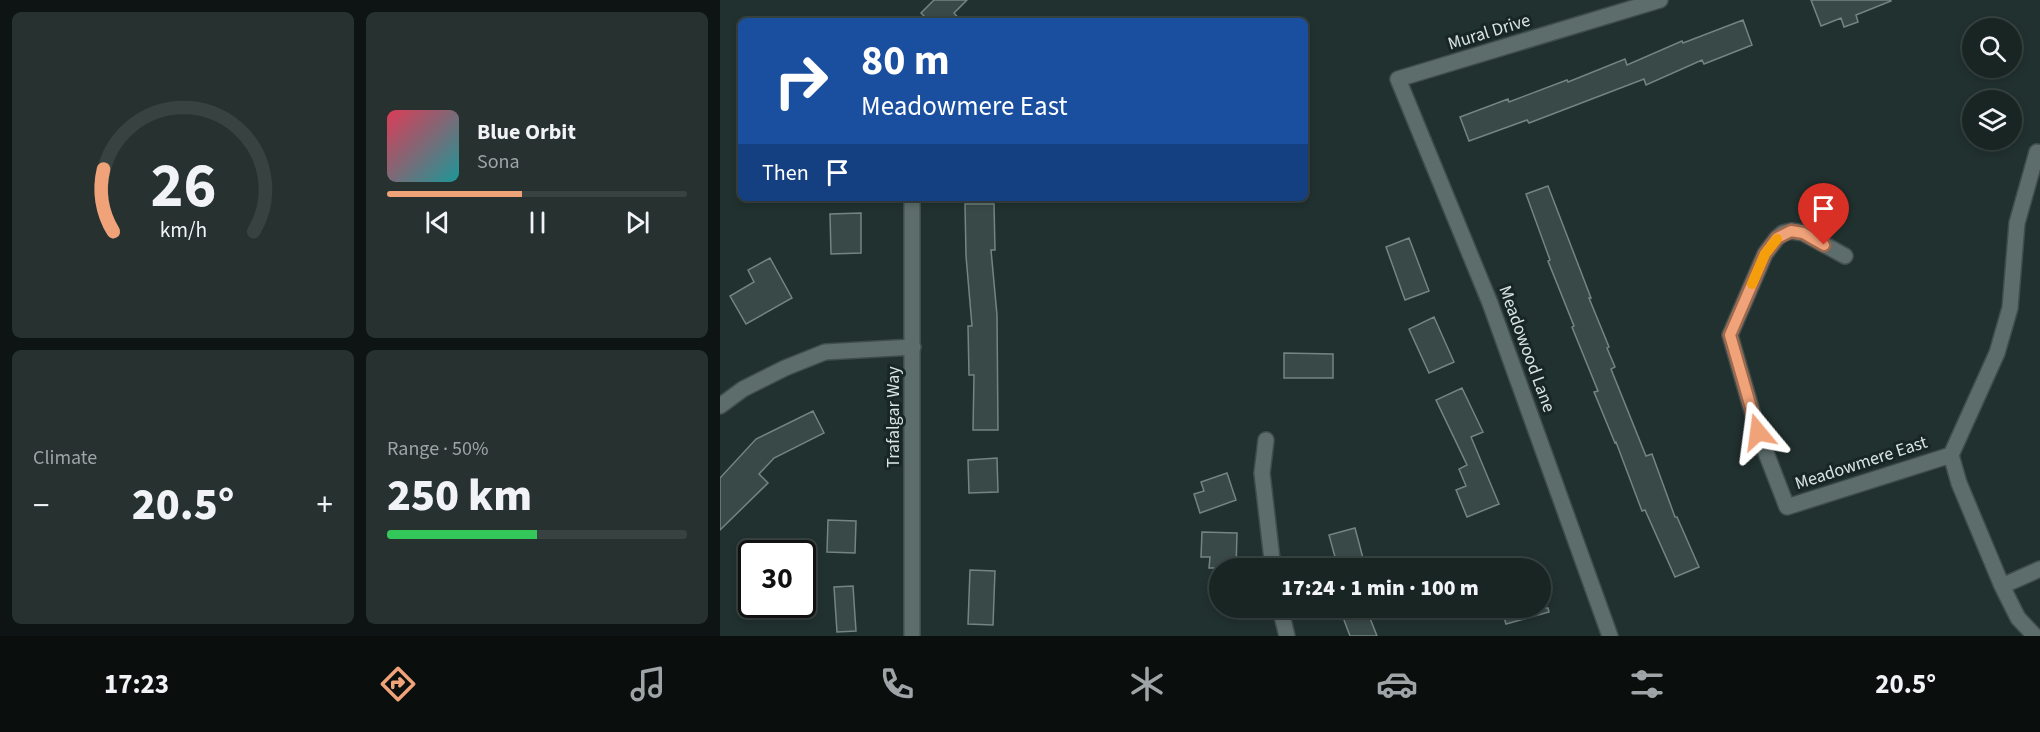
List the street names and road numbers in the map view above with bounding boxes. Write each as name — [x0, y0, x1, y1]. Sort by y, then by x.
street label: Mural Drive — [1445, 8, 1533, 56]
street label: Meadowood Lane — [1492, 282, 1562, 416]
street label: Trafalgar Way — [881, 366, 906, 468]
street label: Meadowmere East — [1792, 430, 1930, 496]

